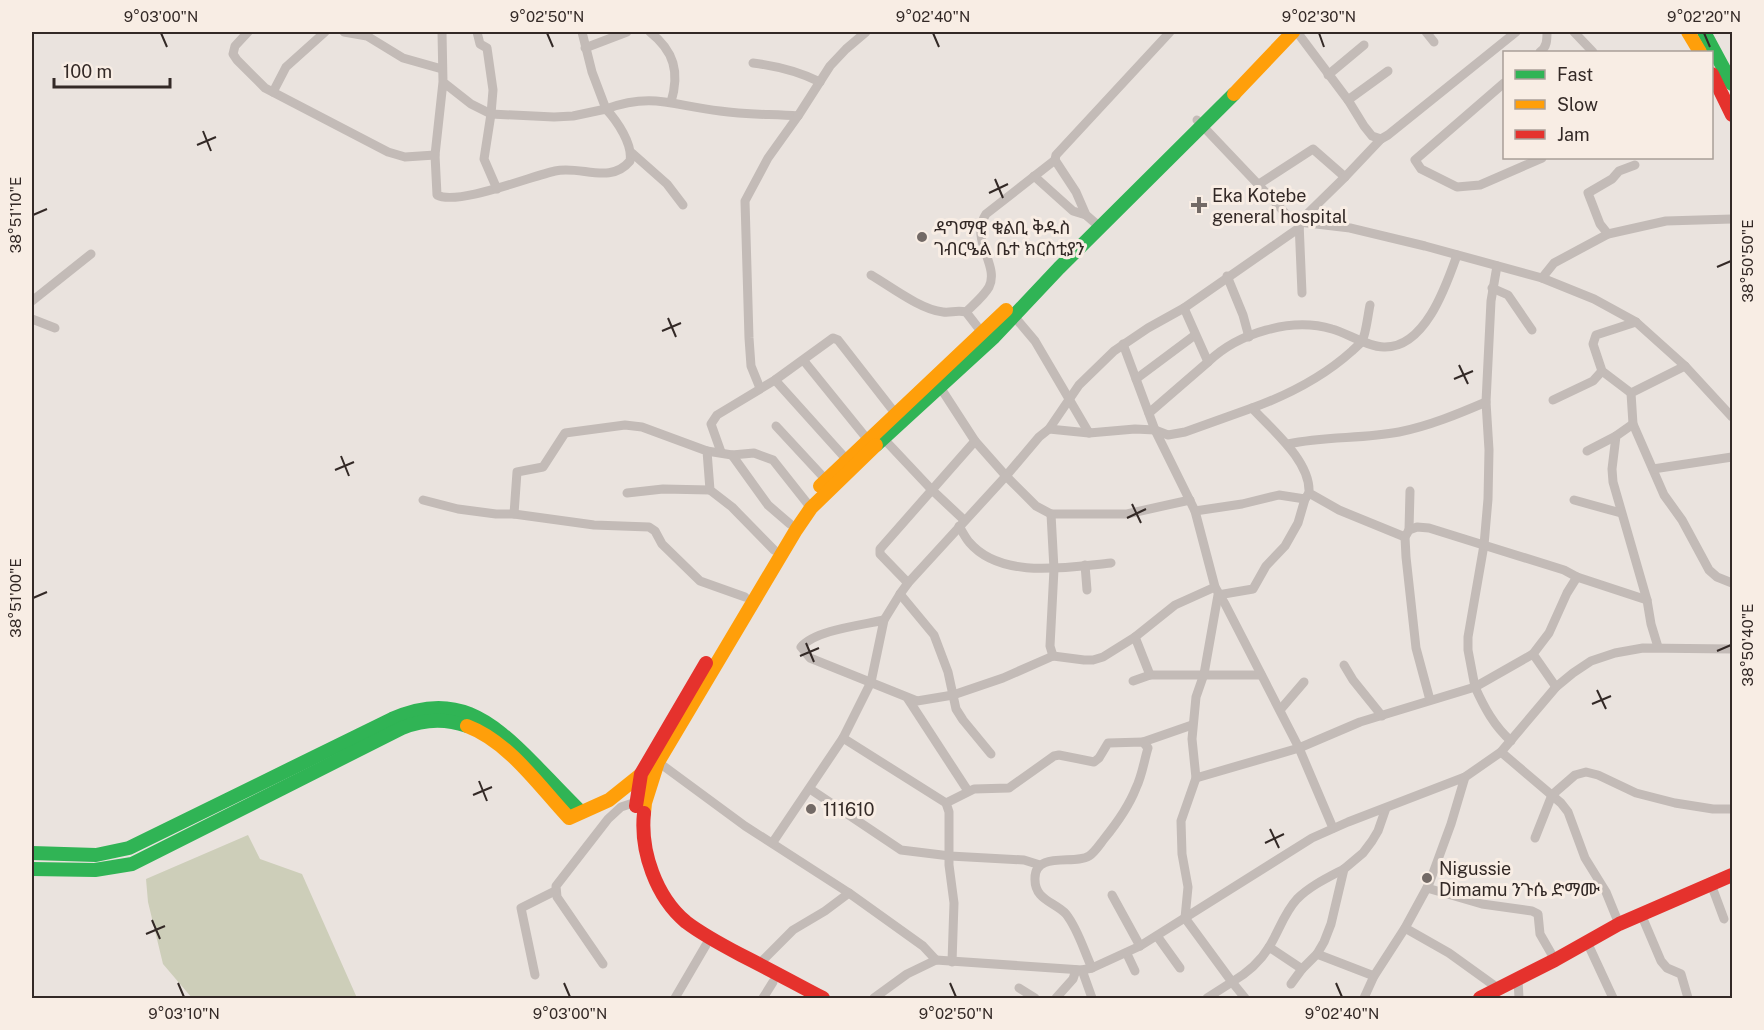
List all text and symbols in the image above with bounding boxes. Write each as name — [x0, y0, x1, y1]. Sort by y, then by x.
text: 9°03'00"N — [124, 8, 198, 25]
text: 9°02'50"N — [510, 8, 584, 25]
text: 9°02'40"N — [896, 8, 970, 25]
text: 9°02'30"N — [1282, 8, 1356, 25]
text: 9°02'20"N — [1667, 8, 1741, 25]
scale bar — [54, 51, 170, 89]
legend — [1503, 51, 1713, 159]
text: 100 m — [63, 61, 112, 82]
text: Fast — [1557, 64, 1593, 85]
text: Slow — [1557, 94, 1598, 115]
text: Jam — [1557, 124, 1590, 145]
text: 38°51'10"E — [7, 177, 24, 253]
place label: Eka Kotebe general hospital — [1212, 185, 1347, 227]
marker: Eka Kotebe general hospital — [1190, 196, 1208, 214]
place label: ዳግማዊ ቁልቢ ቅዱስ ገብርዔል ቤተ ክርስቲያን — [934, 217, 1085, 259]
text: 38°50'50"E — [1739, 220, 1756, 303]
marker: ዳግማዊ ቁልቢ ቅዱስ ገብርዔል ቤተ ክርስቲያን — [915, 230, 929, 244]
text: 38°51'00"E — [7, 558, 24, 638]
text: 38°50'40"E — [1739, 604, 1756, 686]
place label: 111610 — [823, 799, 875, 820]
marker: 111610 — [804, 802, 818, 816]
place label: Nigussie Dimamu ንጉሴ ድማሙ — [1439, 858, 1600, 900]
marker: Nigussie Dimamu ንጉሴ ድማሙ — [1420, 871, 1434, 885]
text: 9°03'10"N — [148, 1005, 220, 1022]
text: 9°03'00"N — [533, 1005, 607, 1022]
text: 9°02'50"N — [919, 1005, 993, 1022]
text: 9°02'40"N — [1305, 1005, 1379, 1022]

